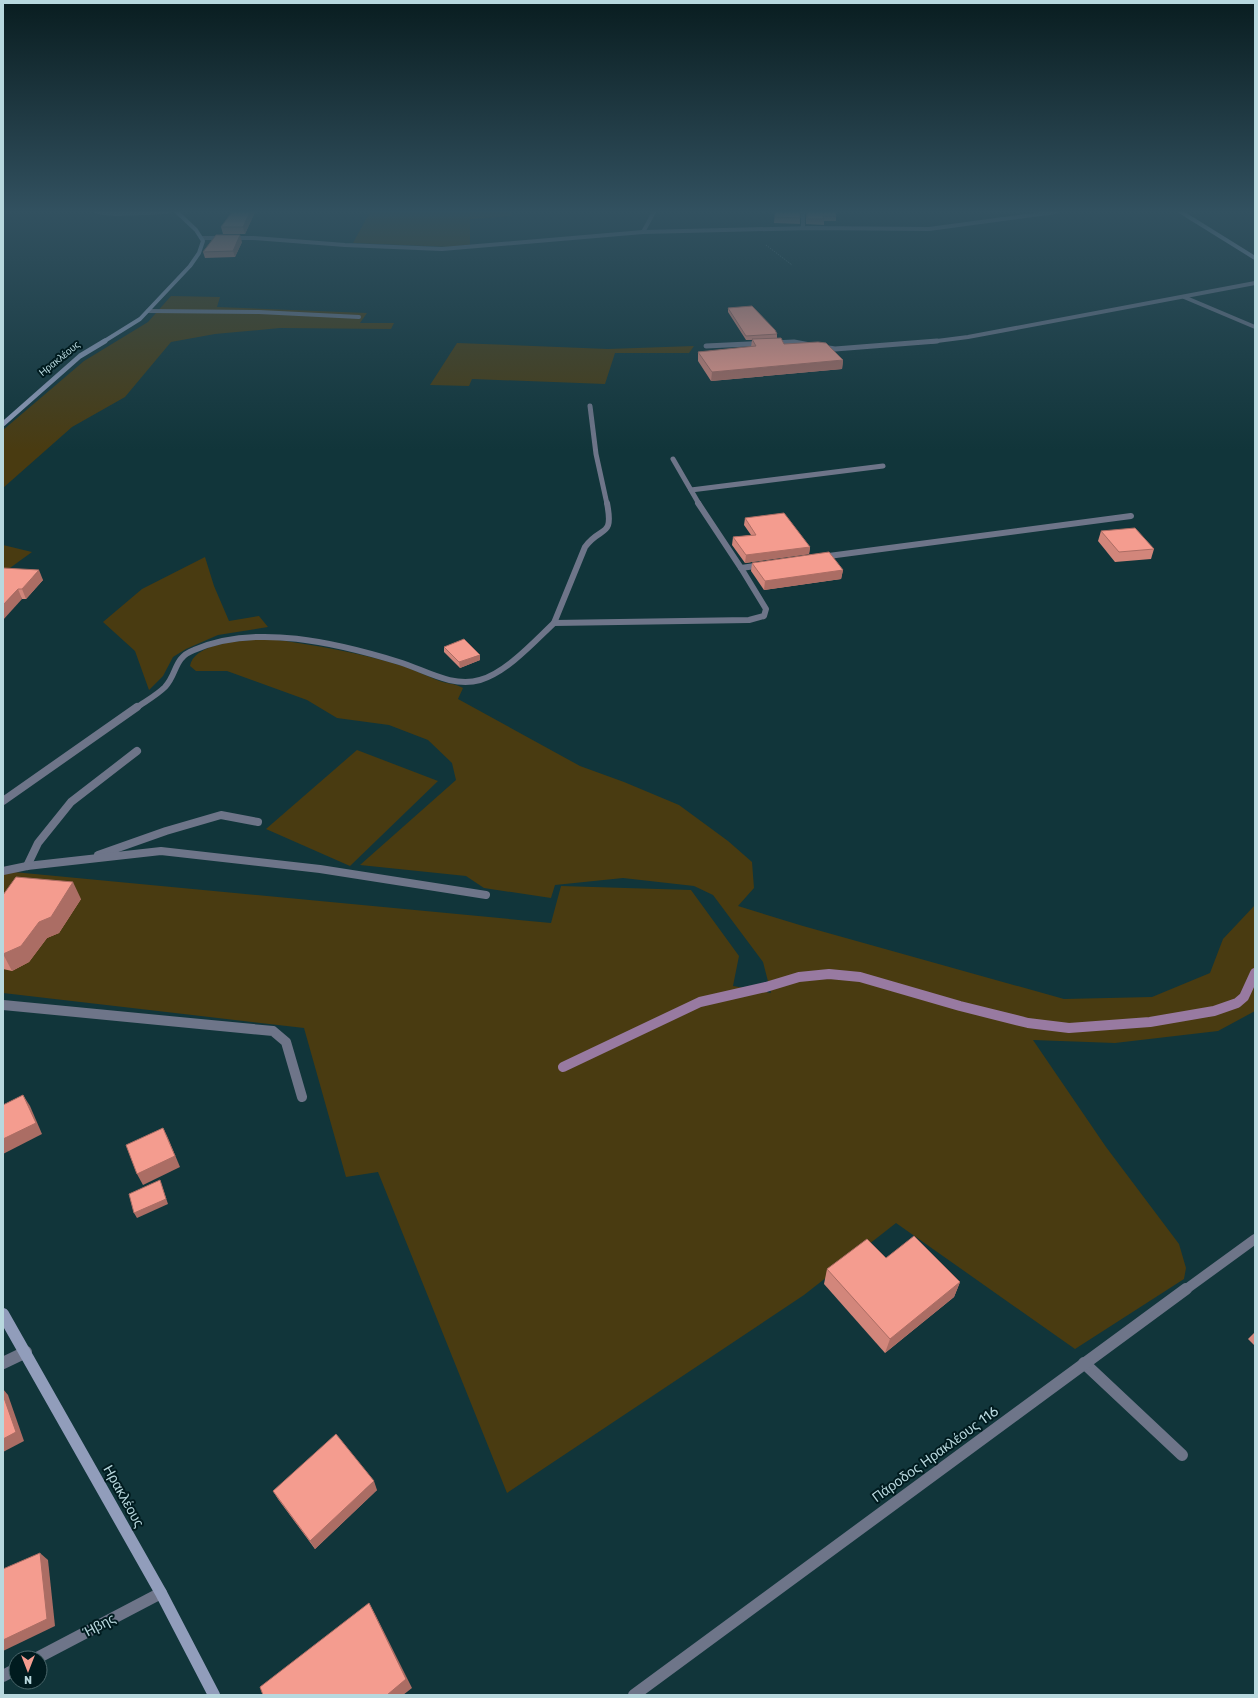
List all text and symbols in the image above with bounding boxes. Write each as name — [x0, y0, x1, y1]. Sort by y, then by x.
street label: Ηρακλέους — [37, 339, 83, 379]
street label: Πάροδος Ηρακλέους 116 — [869, 1403, 1002, 1506]
street label: Ηρακλέους — [99, 1462, 148, 1531]
street label: Ήβης — [79, 1610, 119, 1641]
north arrow — [8, 1650, 48, 1690]
text: N — [24, 1673, 32, 1686]

